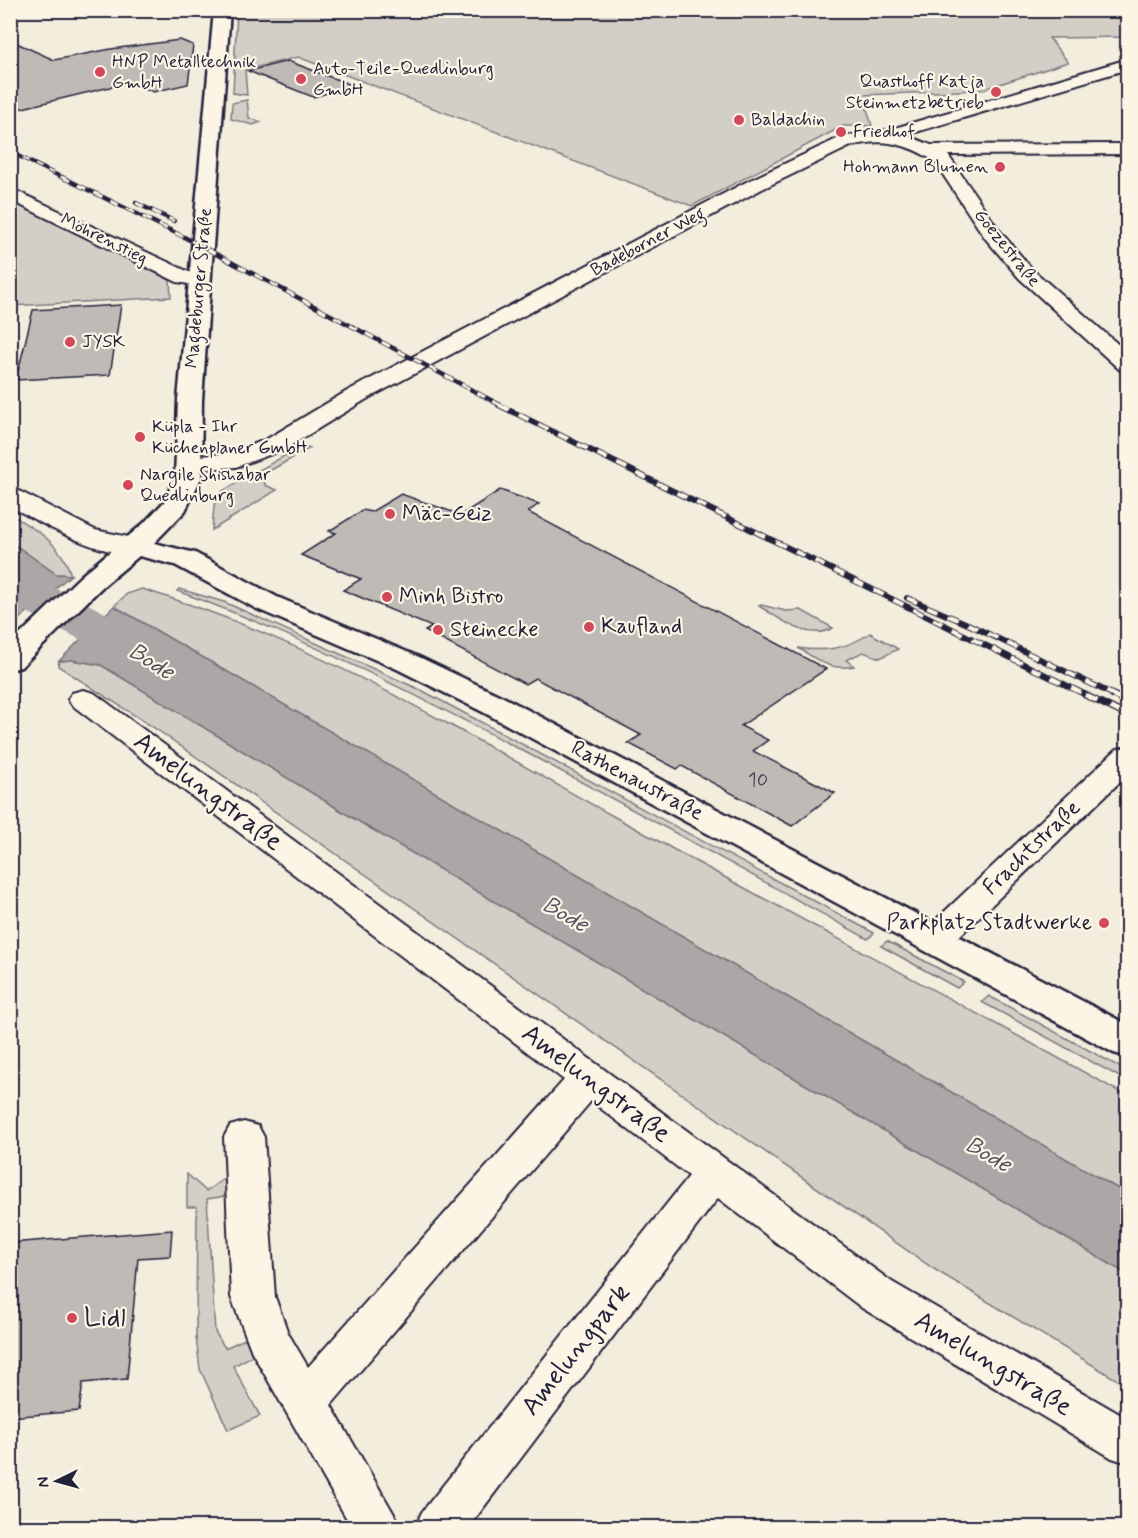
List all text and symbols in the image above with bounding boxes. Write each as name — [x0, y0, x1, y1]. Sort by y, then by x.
place label: HNP Metalltechnik GmbH — [112, 50, 256, 95]
place label: Auto-Teile-Quedlinburg GmbH — [313, 57, 494, 102]
marker: HNP Metalltechnik GmbH — [93, 65, 107, 79]
place label: Quasthoff Katja Steinmetzbetrieb — [846, 70, 984, 115]
marker: Auto-Teile-Quedlinburg GmbH — [294, 72, 308, 86]
marker: Quasthoff Katja Steinmetzbetrieb — [989, 85, 1003, 99]
place label: Baldachin — [751, 108, 825, 132]
marker: Baldachin — [732, 113, 746, 127]
place label: Friedhof — [853, 120, 915, 144]
marker: Friedhof — [834, 125, 848, 139]
place label: Hohmann Blumen — [843, 155, 988, 179]
marker: Hohmann Blumen — [993, 160, 1007, 174]
street label: Badeborner Weg — [586, 202, 710, 284]
street label: Goezestraße — [968, 204, 1046, 292]
street label: Magdeburger Straße — [180, 207, 220, 369]
street label: Möhrenstieg — [56, 208, 152, 270]
place label: JYSK — [82, 330, 125, 354]
marker: JYSK — [63, 335, 77, 349]
place label: Küpla - Ihr Küchenplaner GmbH — [152, 415, 308, 460]
marker: Küpla - Ihr Küchenplaner GmbH — [133, 430, 147, 444]
place label: Nargile Shishabar Quedlinburg — [140, 463, 271, 508]
marker: Nargile Shishabar Quedlinburg — [121, 478, 135, 492]
place label: Mäc-Geiz — [402, 500, 492, 528]
marker: Mäc-Geiz — [383, 507, 397, 521]
place label: Minh Bistro — [399, 583, 503, 611]
marker: Minh Bistro — [380, 590, 394, 604]
place label: Kaufland — [601, 613, 682, 641]
place label: Steinecke — [450, 616, 538, 644]
marker: Kaufland — [582, 620, 596, 634]
marker: Steinecke — [431, 623, 445, 637]
water label: Bode — [122, 636, 181, 689]
street label: Amelungstraße — [126, 724, 290, 860]
street label: Rathenaustraße — [566, 734, 708, 828]
house number: 10 — [748, 767, 768, 794]
street label: Frachtstraße — [977, 794, 1087, 902]
water label: Bode — [536, 889, 595, 941]
place label: Parkplatz Stadtwerke — [887, 909, 1092, 937]
marker: Parkplatz Stadtwerke — [1097, 916, 1111, 930]
street label: Amelungstraße — [514, 1016, 678, 1152]
water label: Bode — [959, 1129, 1018, 1181]
street label: Amelungpark — [514, 1277, 638, 1423]
place label: Lidl — [84, 1301, 126, 1336]
street label: Amelungstraße — [908, 1303, 1078, 1425]
marker: Lidl — [65, 1311, 79, 1325]
north arrow — [27, 1451, 87, 1511]
text: N — [33, 1476, 54, 1488]

